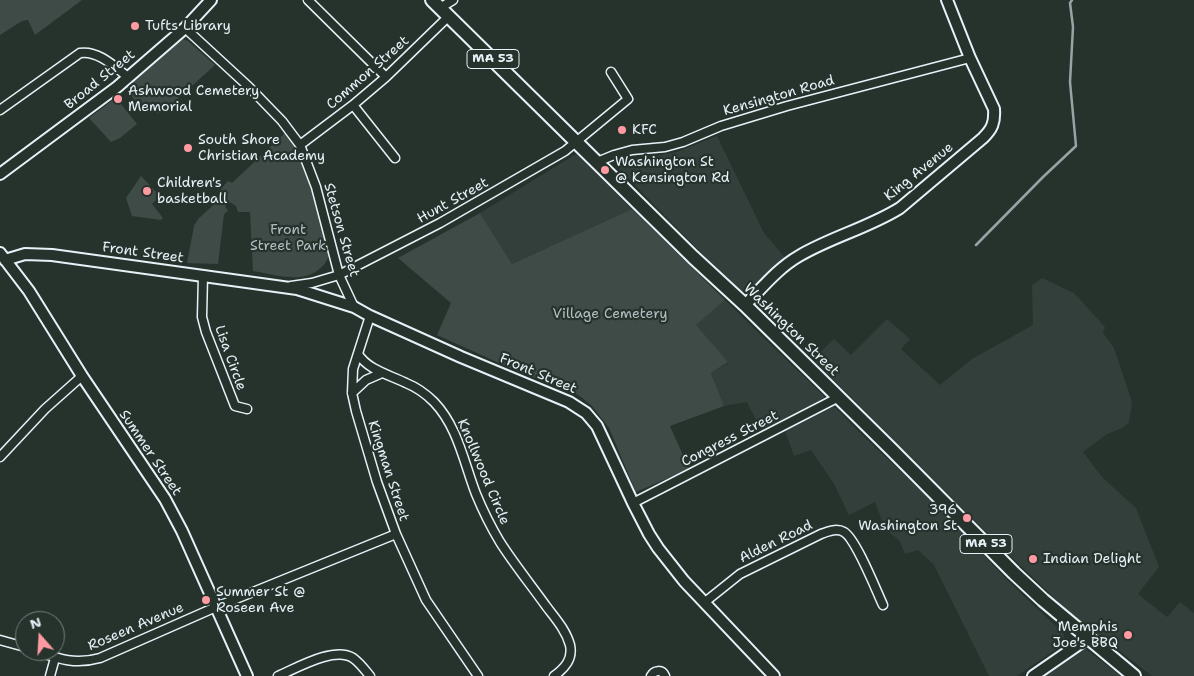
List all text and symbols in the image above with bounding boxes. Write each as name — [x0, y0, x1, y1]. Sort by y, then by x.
place label: Tufts Library — [145, 18, 231, 34]
marker: Tufts Library — [129, 20, 141, 32]
street label: Common Street — [323, 33, 413, 113]
street label: Broad Street — [61, 46, 139, 114]
road number: MA 53 — [467, 50, 519, 68]
street label: Kensington Road — [722, 72, 836, 120]
place label: Ashwood Cemetery Memorial — [128, 83, 259, 115]
marker: Ashwood Cemetery Memorial — [112, 93, 124, 105]
place label: KFC — [632, 122, 657, 138]
marker: KFC — [616, 124, 628, 136]
place label: South Shore Christian Academy — [198, 132, 325, 164]
street label: King Avenue — [881, 139, 957, 205]
marker: South Shore Christian Academy — [182, 142, 194, 154]
place label: Washington St @ Kensington Rd — [615, 154, 730, 186]
marker: Washington St @ Kensington Rd — [599, 164, 611, 176]
place label: Children's basketball — [157, 175, 227, 208]
street label: Hunt Street — [415, 175, 491, 227]
street label: Stetson Street — [320, 181, 362, 279]
marker: Children's basketball — [141, 185, 153, 197]
park label: Front Street Park — [250, 222, 326, 254]
street label: Front Street — [101, 239, 185, 267]
street label: Washington Street — [740, 280, 842, 380]
park label: Village Cemetery — [553, 306, 667, 322]
street label: Lisa Circle — [210, 323, 250, 393]
street label: Front Street — [497, 350, 579, 398]
street label: Summer Street — [115, 407, 185, 499]
street label: Congress Street — [679, 407, 781, 471]
street label: Knollwood Circle — [453, 417, 513, 527]
street label: Kingman Street — [364, 419, 412, 523]
place label: 396 Washington St — [858, 502, 957, 534]
marker: 396 Washington St — [961, 512, 973, 524]
street label: Alden Road — [737, 517, 815, 567]
road number: MA 53 — [960, 534, 1012, 554]
place label: Indian Delight — [1043, 551, 1141, 567]
marker: Indian Delight — [1027, 553, 1039, 565]
place label: Summer St @ Roseen Ave — [216, 584, 305, 616]
marker: Summer St @ Roseen Ave — [200, 594, 212, 606]
street label: Roseen Avenue — [86, 599, 186, 655]
north arrow — [15, 611, 65, 661]
text: N — [27, 612, 44, 633]
place label: Memphis Joe's BBQ — [1053, 619, 1118, 652]
marker: Memphis Joe's BBQ — [1122, 629, 1134, 641]

